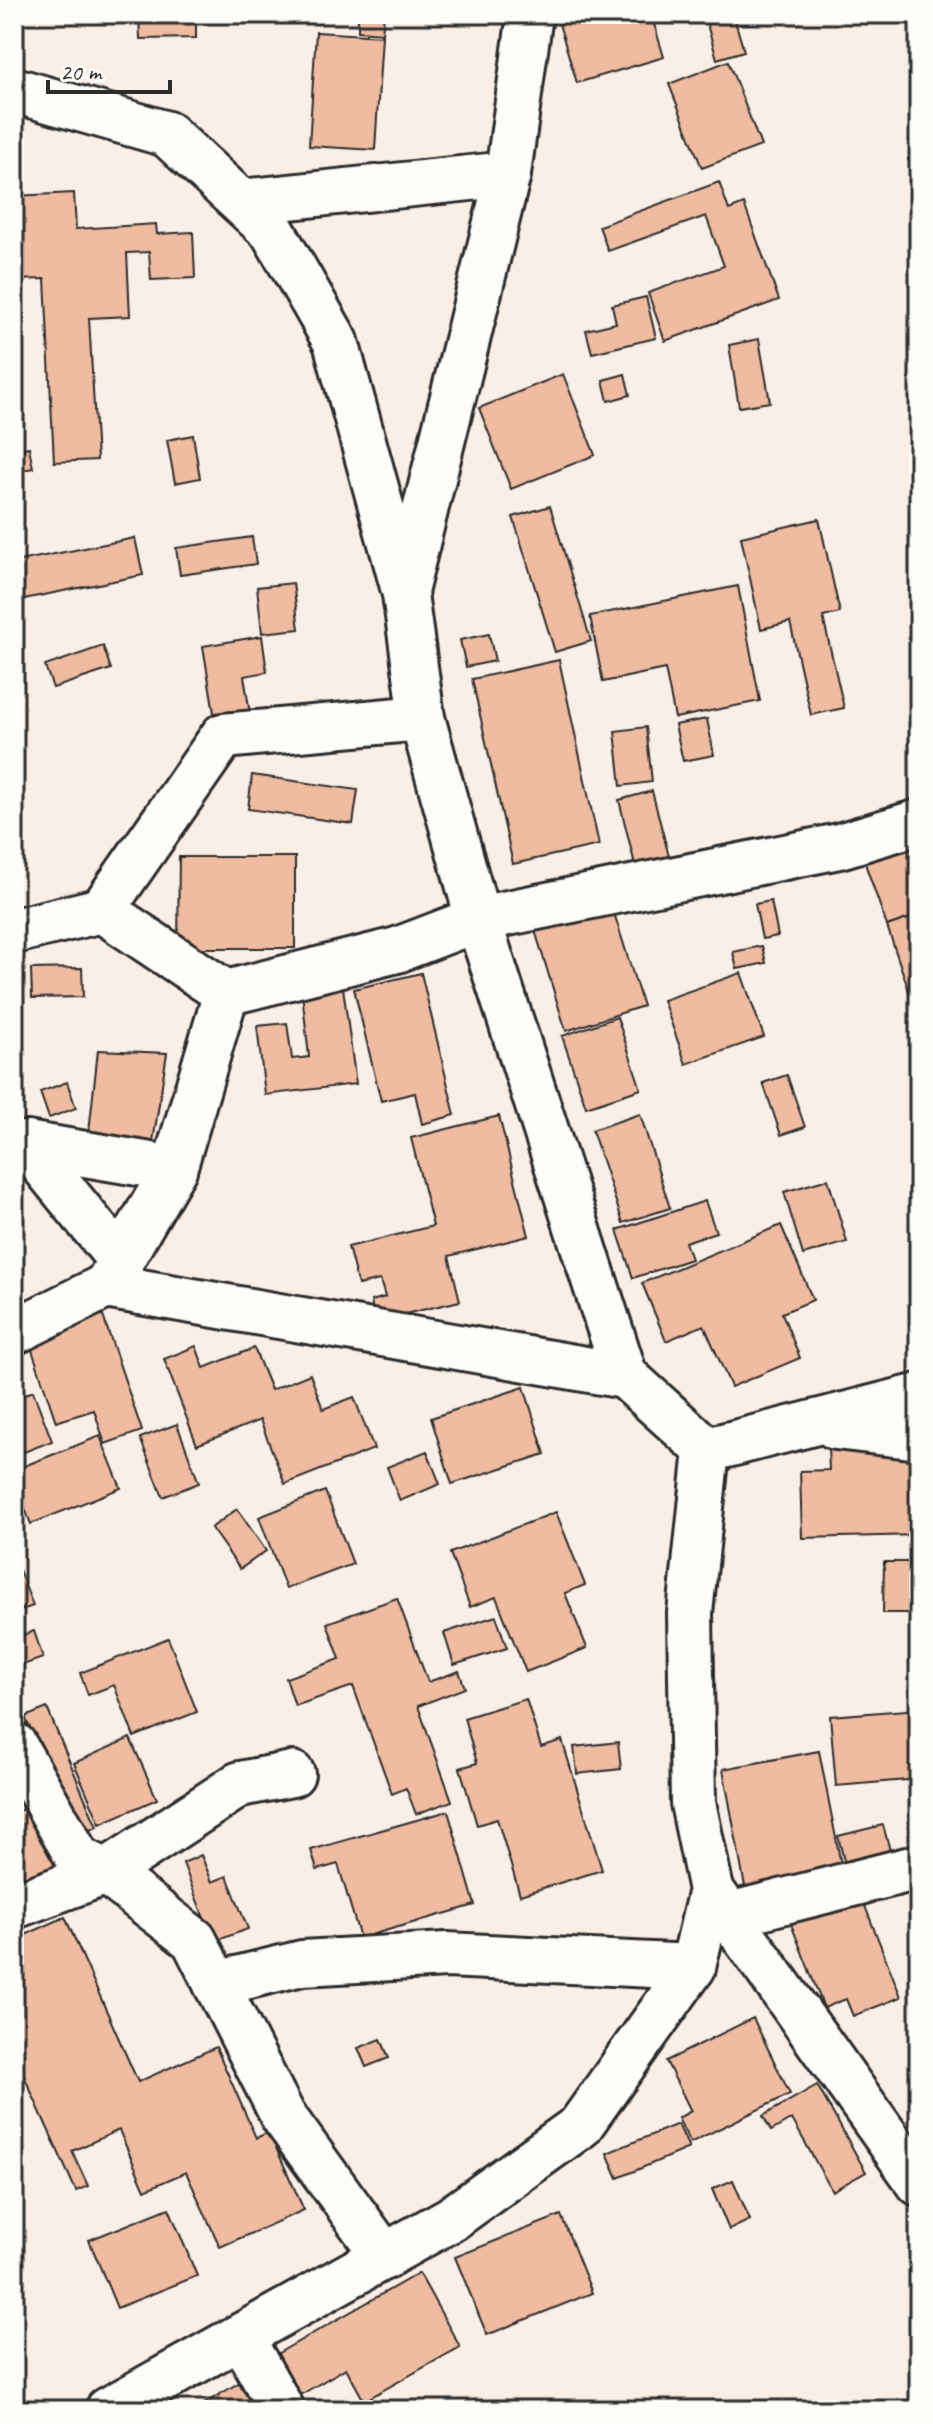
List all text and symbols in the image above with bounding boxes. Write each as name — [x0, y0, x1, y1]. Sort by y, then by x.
scale bar — [48, 44, 170, 94]
text: 20 m — [60, 57, 103, 87]

